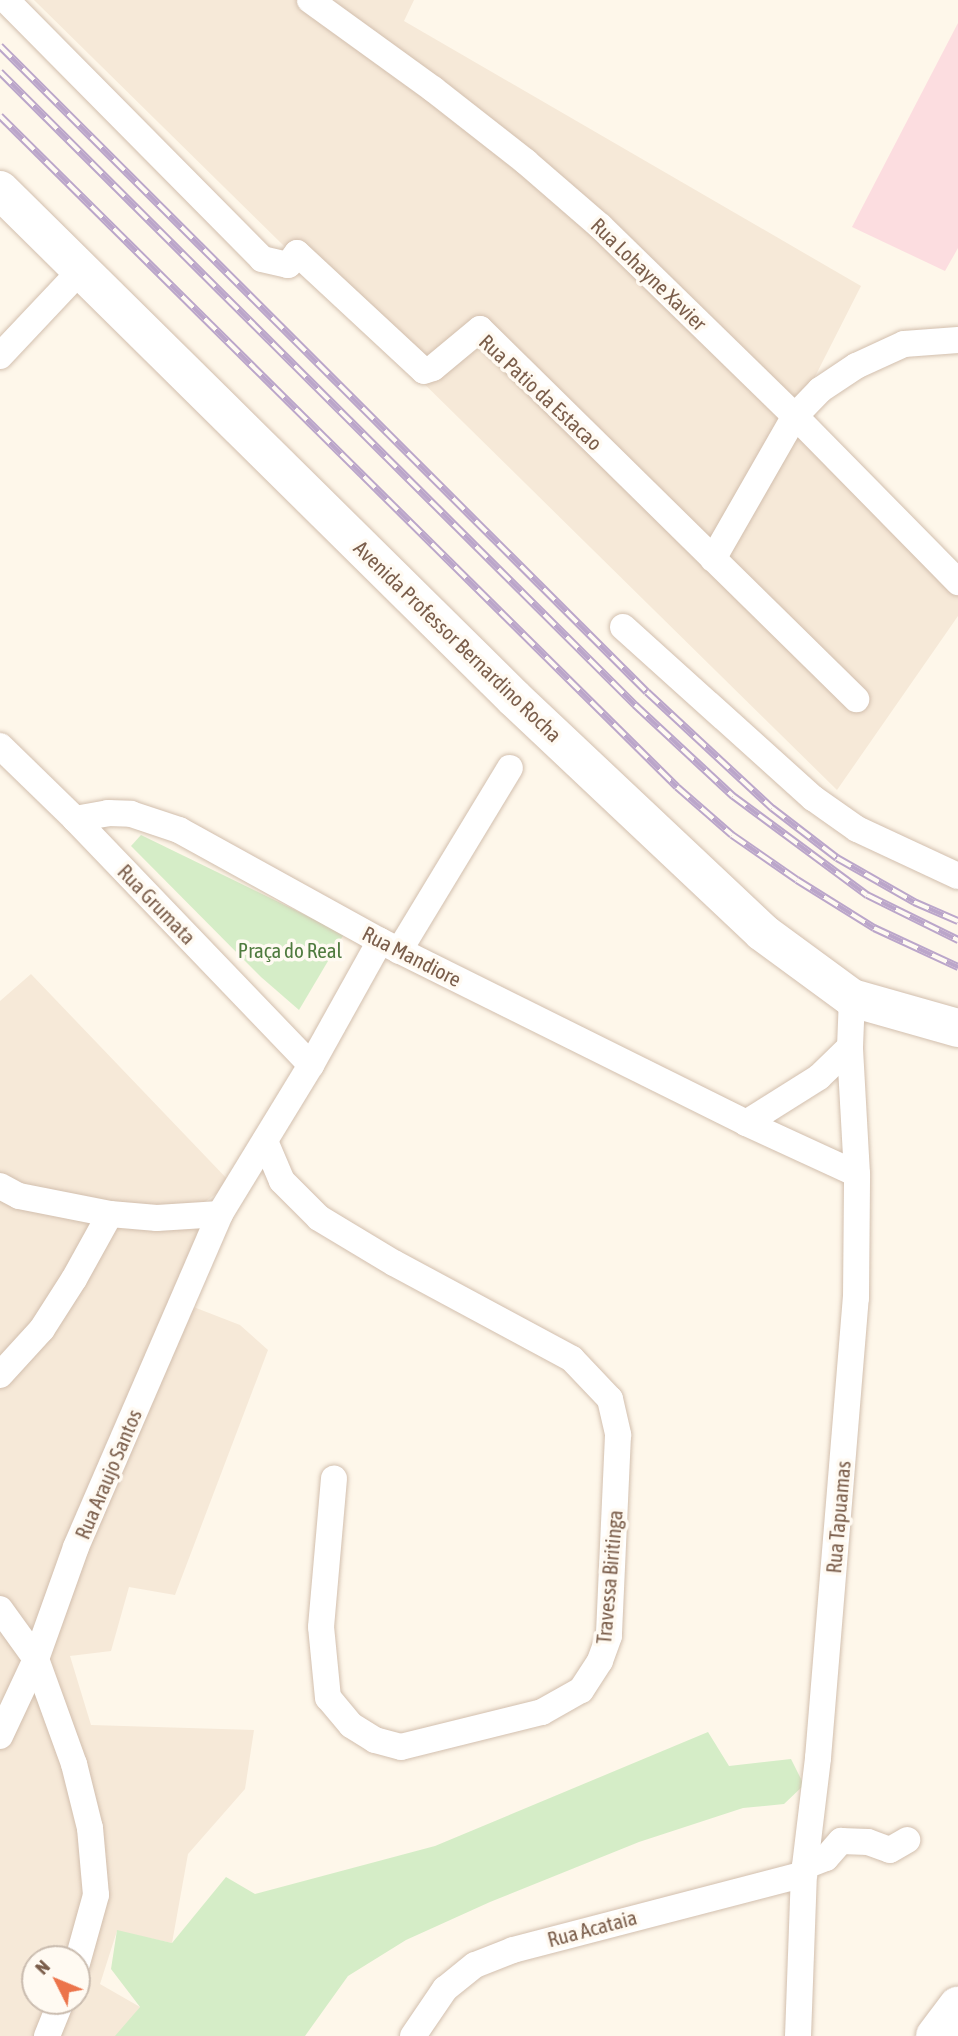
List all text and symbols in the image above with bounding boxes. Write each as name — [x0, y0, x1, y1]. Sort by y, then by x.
street label: Rua Lohayne Xavier — [586, 213, 712, 335]
street label: Rua Patio da Estacao — [474, 329, 608, 455]
street label: Avenida Professor Bernardino Rocha — [349, 535, 567, 747]
street label: Rua Grumata — [113, 859, 201, 949]
street label: Rua Mandiore — [358, 920, 466, 992]
park label: Praça do Real — [238, 937, 342, 963]
street label: Rua Araujo Santos — [69, 1405, 147, 1543]
street label: Rua Tapuamas — [821, 1460, 855, 1574]
street label: Travessa Biritinga — [591, 1509, 627, 1645]
street label: Rua Acataia — [545, 1904, 639, 1952]
north arrow — [21, 1945, 91, 2015]
text: N — [30, 1955, 54, 1979]

